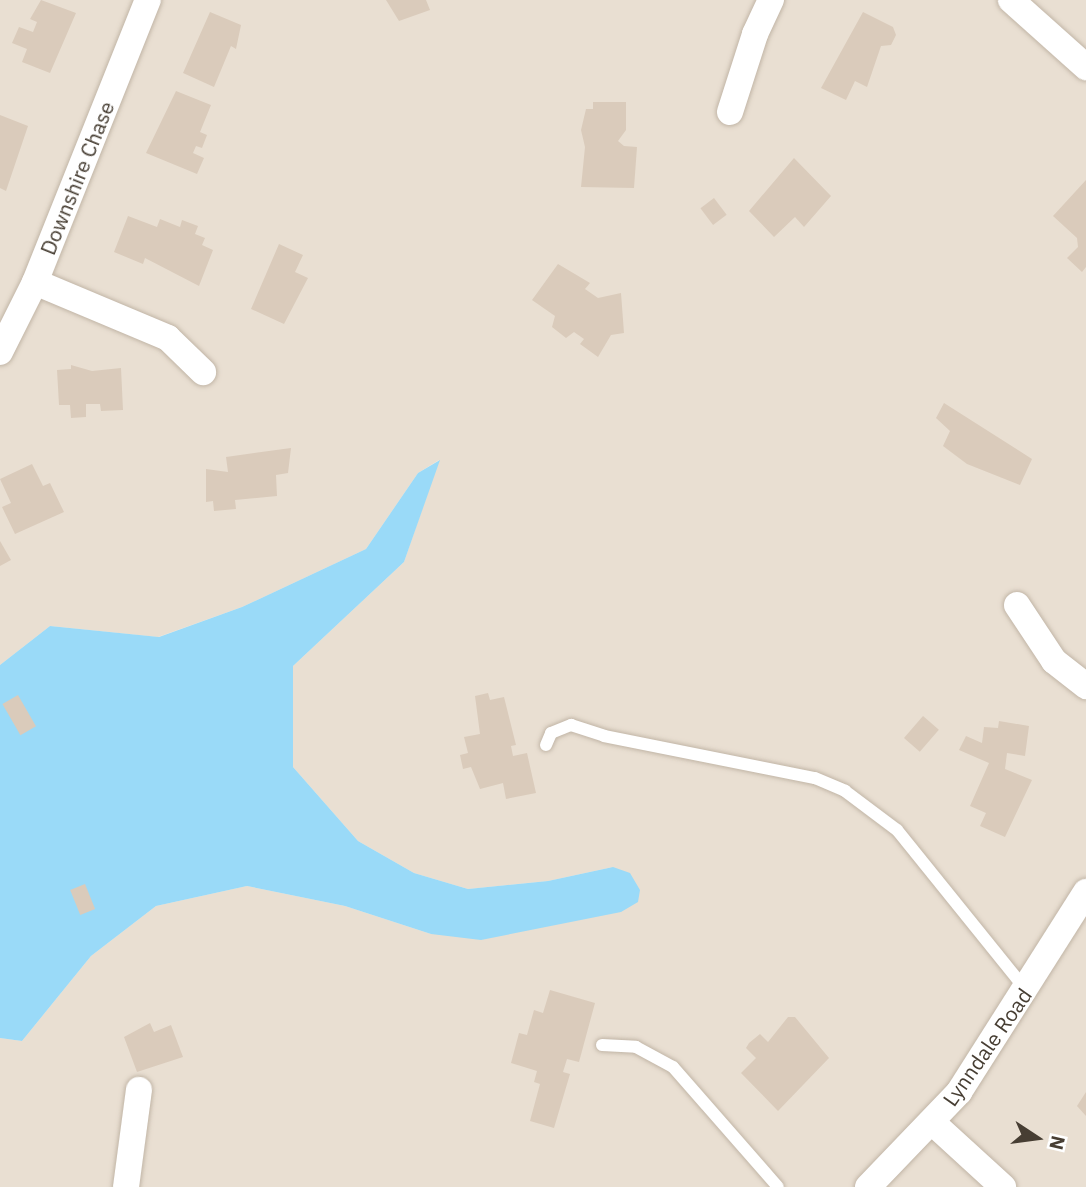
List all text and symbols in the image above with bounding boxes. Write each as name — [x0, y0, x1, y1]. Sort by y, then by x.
street label: Downshire Chase — [35, 98, 119, 258]
street label: Lynndale Road — [937, 983, 1037, 1111]
north arrow — [1002, 1103, 1072, 1173]
text: N — [1044, 1133, 1071, 1152]

